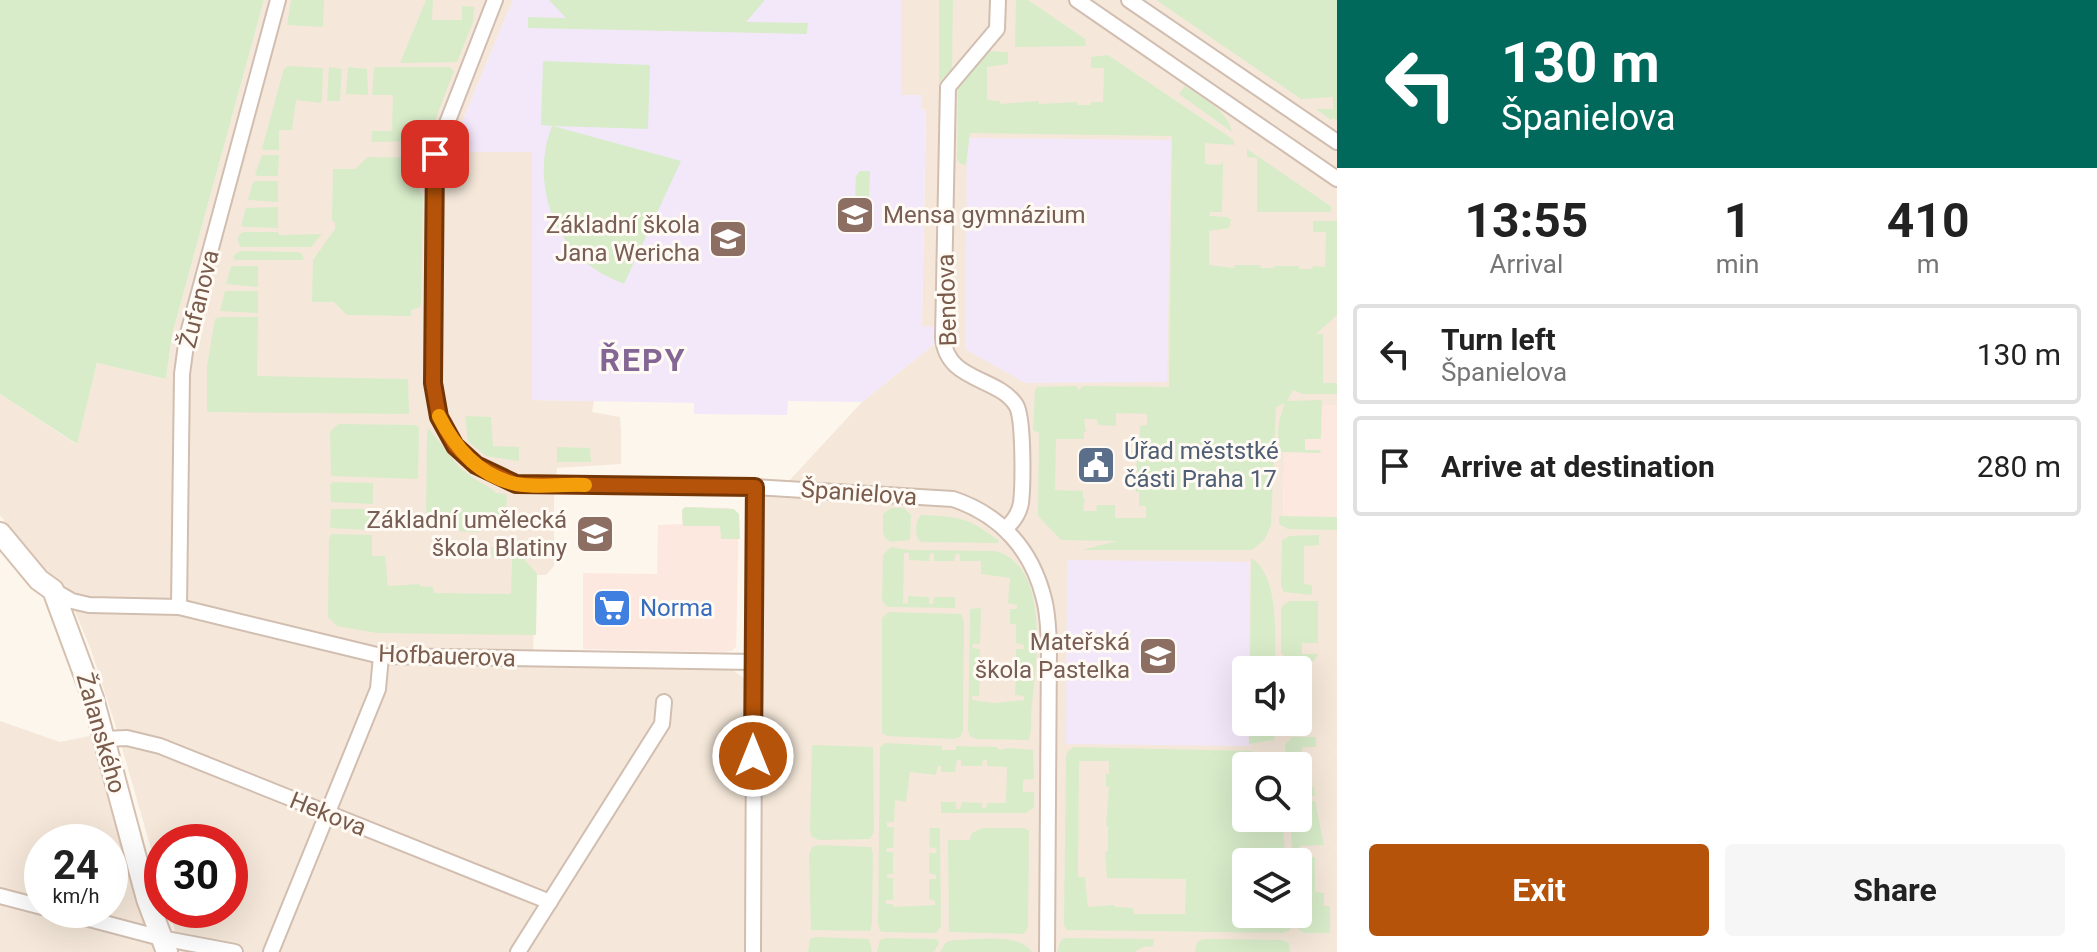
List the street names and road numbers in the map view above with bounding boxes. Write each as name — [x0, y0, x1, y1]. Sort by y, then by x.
street label: Žufanova — [173, 247, 225, 351]
street label: Bendova — [931, 253, 963, 347]
street label: Španielova — [800, 475, 918, 511]
street label: Hofbauerova — [378, 640, 516, 672]
street label: Žalanského — [71, 670, 131, 796]
street label: Hekova — [286, 786, 370, 842]

